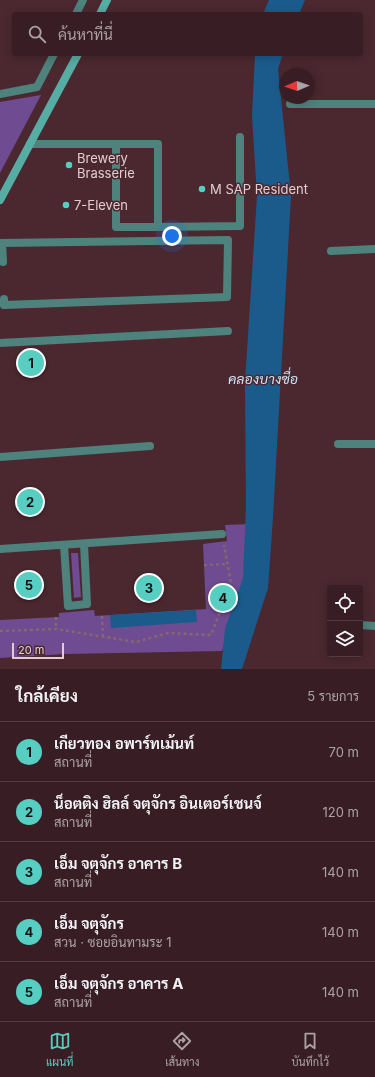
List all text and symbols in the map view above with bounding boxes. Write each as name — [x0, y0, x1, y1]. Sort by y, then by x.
search box — [12, 12, 363, 56]
icon: search — [26, 23, 48, 45]
text: ค้นหาที่นี่ — [58, 25, 113, 44]
north arrow — [279, 68, 315, 104]
place label: Brewery Brasserie — [77, 150, 135, 181]
marker: Brewery Brasserie — [64, 160, 74, 170]
place label: M SAP Resident — [210, 181, 308, 197]
marker: M SAP Resident — [197, 184, 207, 194]
place label: 7-Eleven — [74, 197, 128, 213]
marker: 7-Eleven — [61, 200, 71, 210]
your location — [162, 226, 182, 246]
pin: 1 — [18, 348, 44, 378]
water label: คลองบางซื่อ — [228, 367, 298, 387]
pin: 2 — [17, 487, 43, 517]
pin: 5 — [16, 570, 42, 600]
pin: 3 — [136, 573, 162, 603]
pin: 4 — [210, 583, 236, 613]
map controls — [327, 585, 363, 657]
button: locate — [327, 585, 363, 621]
button: layers — [327, 621, 363, 657]
scale bar — [12, 641, 64, 660]
text: 20 m — [18, 643, 44, 657]
text: ใกล้เคียง — [16, 686, 78, 706]
text: 5 รายการ — [307, 688, 359, 704]
text: เกียวทอง อพาร์ทเม้นท์ — [54, 734, 194, 753]
text: 1 — [26, 744, 32, 760]
text: 70 m — [329, 744, 359, 760]
text: สถานที่ — [54, 754, 92, 770]
text: น็อตติง ฮิลล์ จตุจักร อินเตอร์เชนจ์ — [54, 794, 262, 813]
text: 2 — [25, 804, 33, 820]
text: 120 m — [323, 804, 359, 820]
text: สถานที่ — [54, 814, 92, 830]
text: เอ็ม จตุจักร อาคาร B — [54, 854, 182, 873]
text: 3 — [25, 864, 33, 880]
text: 140 m — [322, 864, 359, 880]
text: สถานที่ — [54, 874, 92, 890]
text: เอ็ม จตุจักร — [54, 914, 124, 933]
text: 4 — [25, 924, 33, 940]
text: 140 m — [322, 924, 359, 940]
text: สวน · ซอยอินทามระ 1 — [54, 934, 172, 950]
text: เอ็ม จตุจักร อาคาร A — [54, 974, 183, 993]
text: 5 — [25, 984, 33, 1000]
text: 140 m — [322, 984, 359, 1000]
text: สถานที่ — [54, 994, 92, 1010]
tab: แผนที่ — [46, 1030, 73, 1069]
tab: เส้นทาง — [165, 1030, 200, 1069]
tab: บันทึกไว้ — [291, 1030, 329, 1069]

